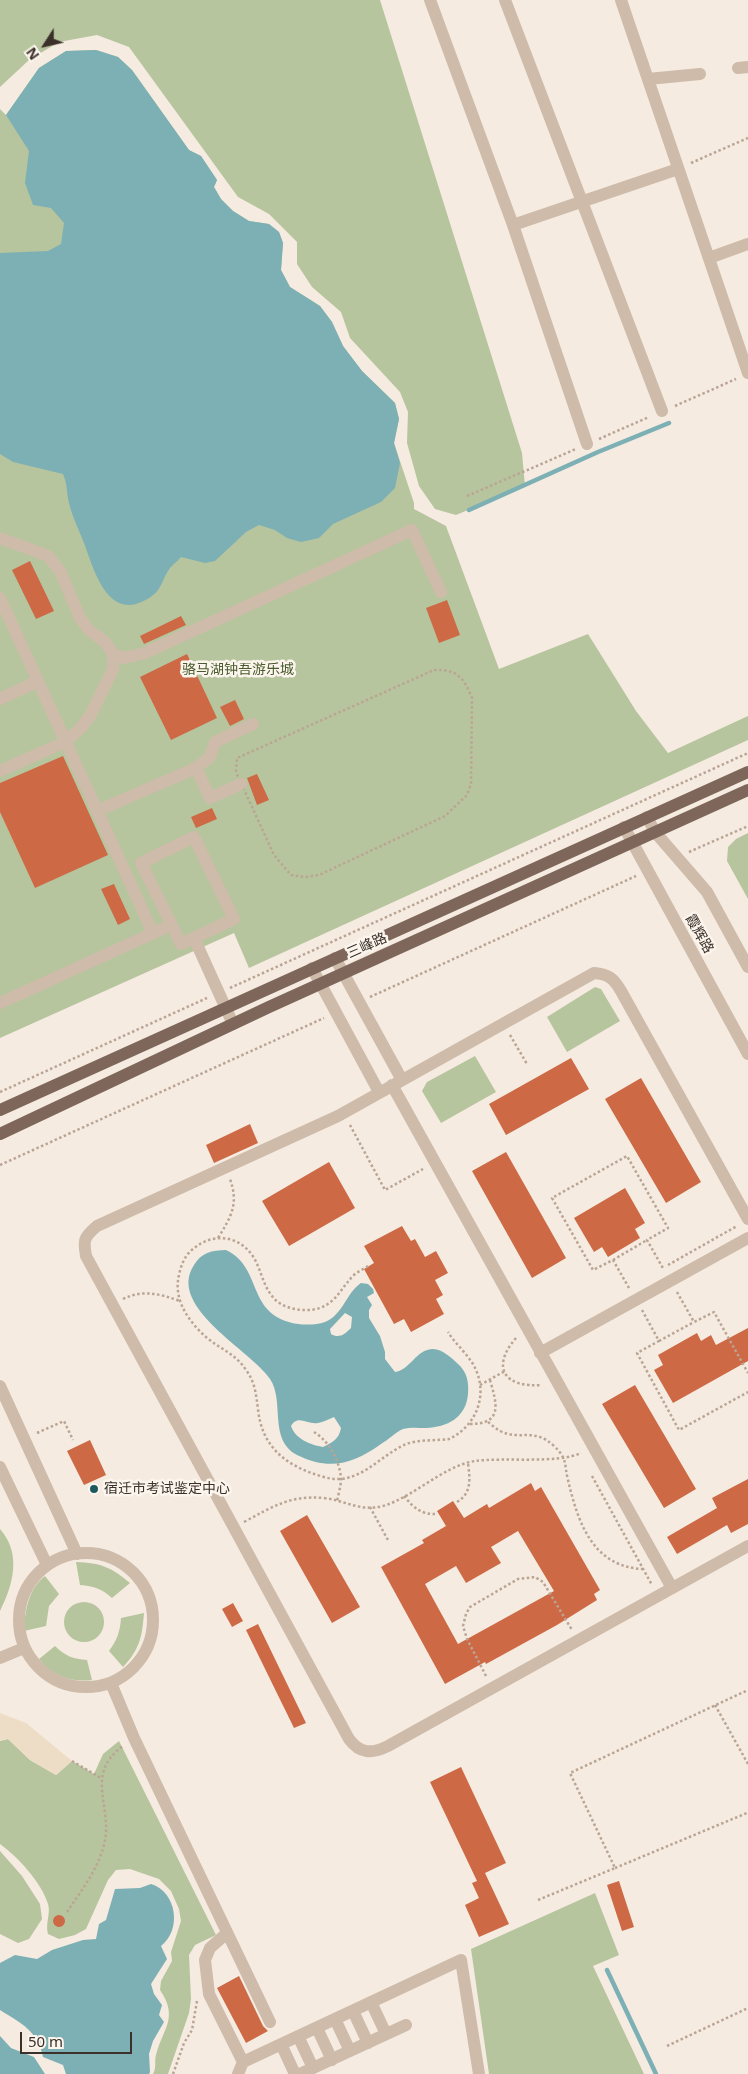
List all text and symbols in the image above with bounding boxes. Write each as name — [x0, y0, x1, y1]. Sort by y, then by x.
north arrow — [20, 20, 70, 70]
text: N — [21, 44, 43, 64]
park label: 骆马湖钟吾游乐城 — [182, 662, 294, 678]
street label: 霞辉路 — [681, 912, 717, 956]
street label: 三峰路 — [344, 930, 390, 962]
place label: 宿迁市考试鉴定中心 — [104, 1481, 230, 1497]
marker: 宿迁市考试鉴定中心 — [88, 1483, 100, 1495]
scale bar — [22, 2022, 135, 2054]
text: 50 m — [28, 2031, 63, 2051]

